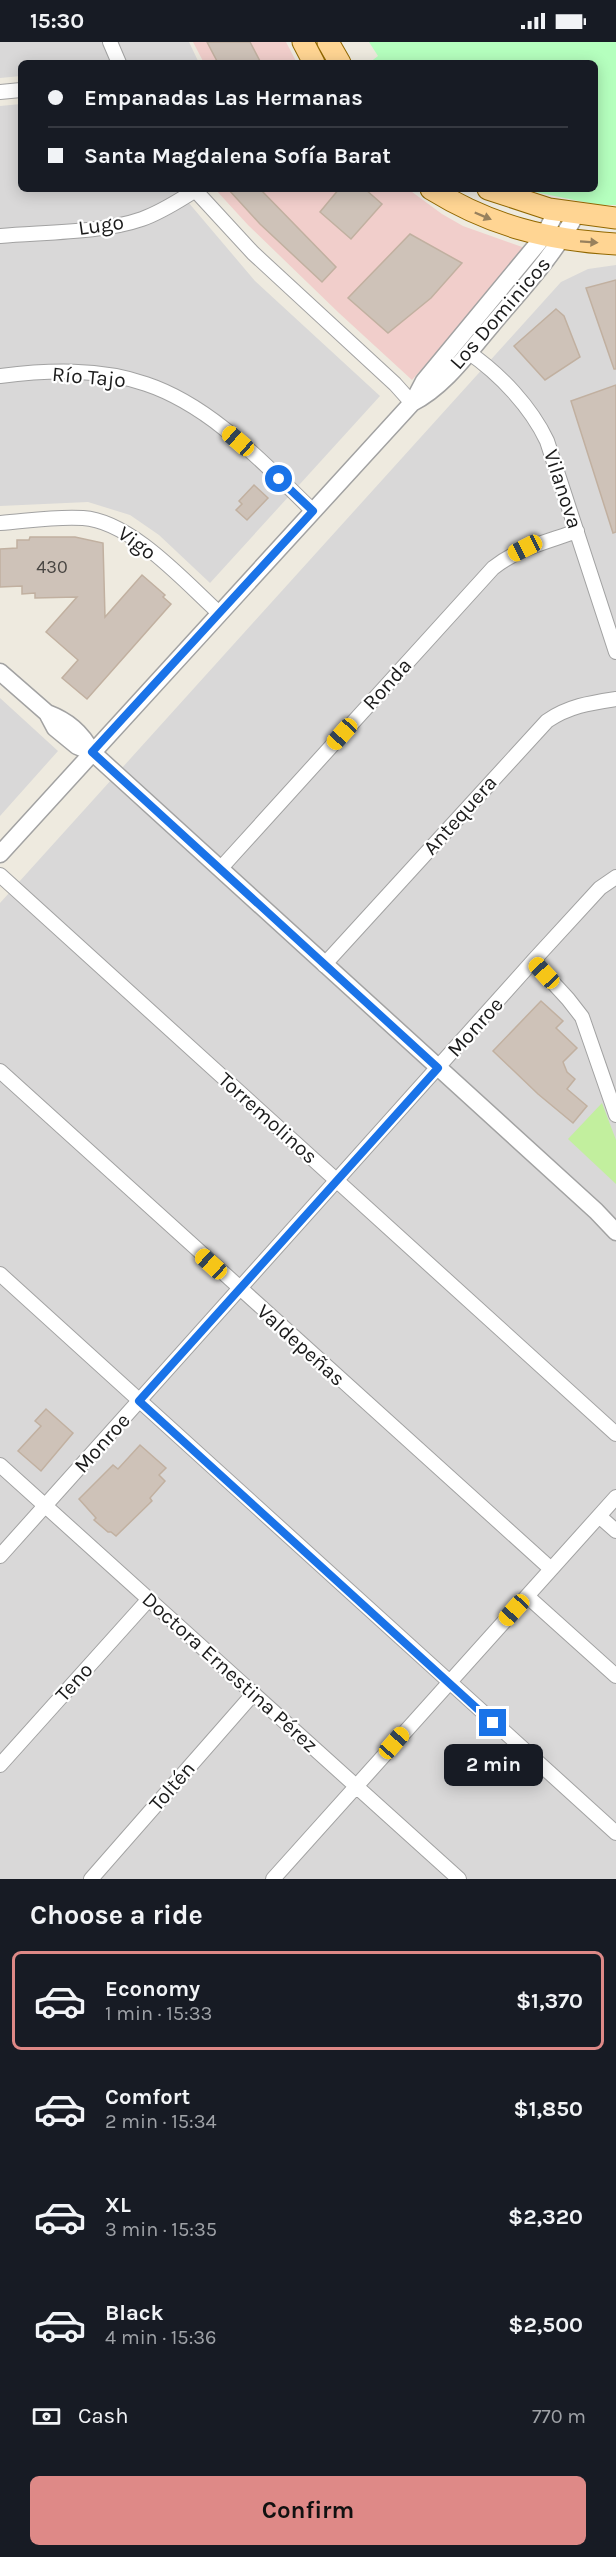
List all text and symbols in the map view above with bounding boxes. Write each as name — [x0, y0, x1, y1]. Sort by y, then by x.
text: 15:30 — [30, 8, 84, 34]
text: Empanadas Las Hermanas — [84, 85, 363, 111]
text: Santa Magdalena Sofía Barat — [84, 143, 391, 169]
street label: Lugo — [77, 210, 125, 240]
one-way arrow — [474, 212, 491, 221]
one-way arrow — [580, 237, 599, 247]
street label: Los Dominicos — [445, 252, 555, 374]
street label: Río Tajo — [51, 362, 127, 392]
car — [219, 422, 257, 460]
street label: Vilanova — [539, 446, 587, 532]
route start — [265, 465, 292, 492]
street label: Vigo — [113, 521, 161, 565]
car — [505, 532, 545, 564]
house number: 430 — [36, 556, 68, 578]
street label: Ronda — [358, 653, 416, 715]
car — [323, 715, 361, 753]
street label: Antequera — [418, 770, 502, 860]
car — [525, 954, 563, 992]
street label: Monroe — [442, 992, 508, 1062]
street label: Torremolinos — [214, 1067, 322, 1169]
car — [192, 1245, 230, 1283]
street label: Valdepeñas — [252, 1299, 350, 1391]
street label: Monroe — [69, 1408, 135, 1478]
street label: Doctora Ernestina Pérez — [137, 1587, 323, 1757]
car — [495, 1591, 533, 1629]
street label: Teno — [50, 1658, 98, 1706]
route end — [479, 1709, 506, 1736]
car — [375, 1724, 413, 1762]
callout: 2 min — [444, 1744, 542, 1786]
text: 2 min — [466, 1753, 521, 1776]
street label: Toltén — [144, 1756, 200, 1816]
text: Choose a ride — [30, 1899, 203, 1931]
icon: car — [33, 1974, 87, 2028]
text: Economy — [105, 1976, 200, 2002]
text: $1,370 — [516, 1988, 583, 2014]
text: 1 min · 15:33 — [105, 2002, 212, 2025]
icon: car — [33, 2082, 87, 2136]
text: Comfort — [105, 2084, 190, 2110]
text: $1,850 — [513, 2096, 583, 2122]
text: 2 min · 15:34 — [105, 2110, 217, 2133]
icon: car — [33, 2190, 87, 2244]
text: XL — [105, 2192, 131, 2218]
text: $2,320 — [508, 2204, 583, 2230]
text: 3 min · 15:35 — [105, 2218, 217, 2241]
icon: car — [33, 2298, 87, 2352]
text: Black — [105, 2300, 164, 2326]
text: $2,500 — [508, 2312, 583, 2338]
text: 4 min · 15:36 — [105, 2326, 217, 2349]
icon: cash — [30, 2400, 63, 2433]
text: Cash — [78, 2403, 128, 2429]
text: 770 m — [532, 2405, 586, 2428]
button: Confirm — [30, 2476, 586, 2545]

